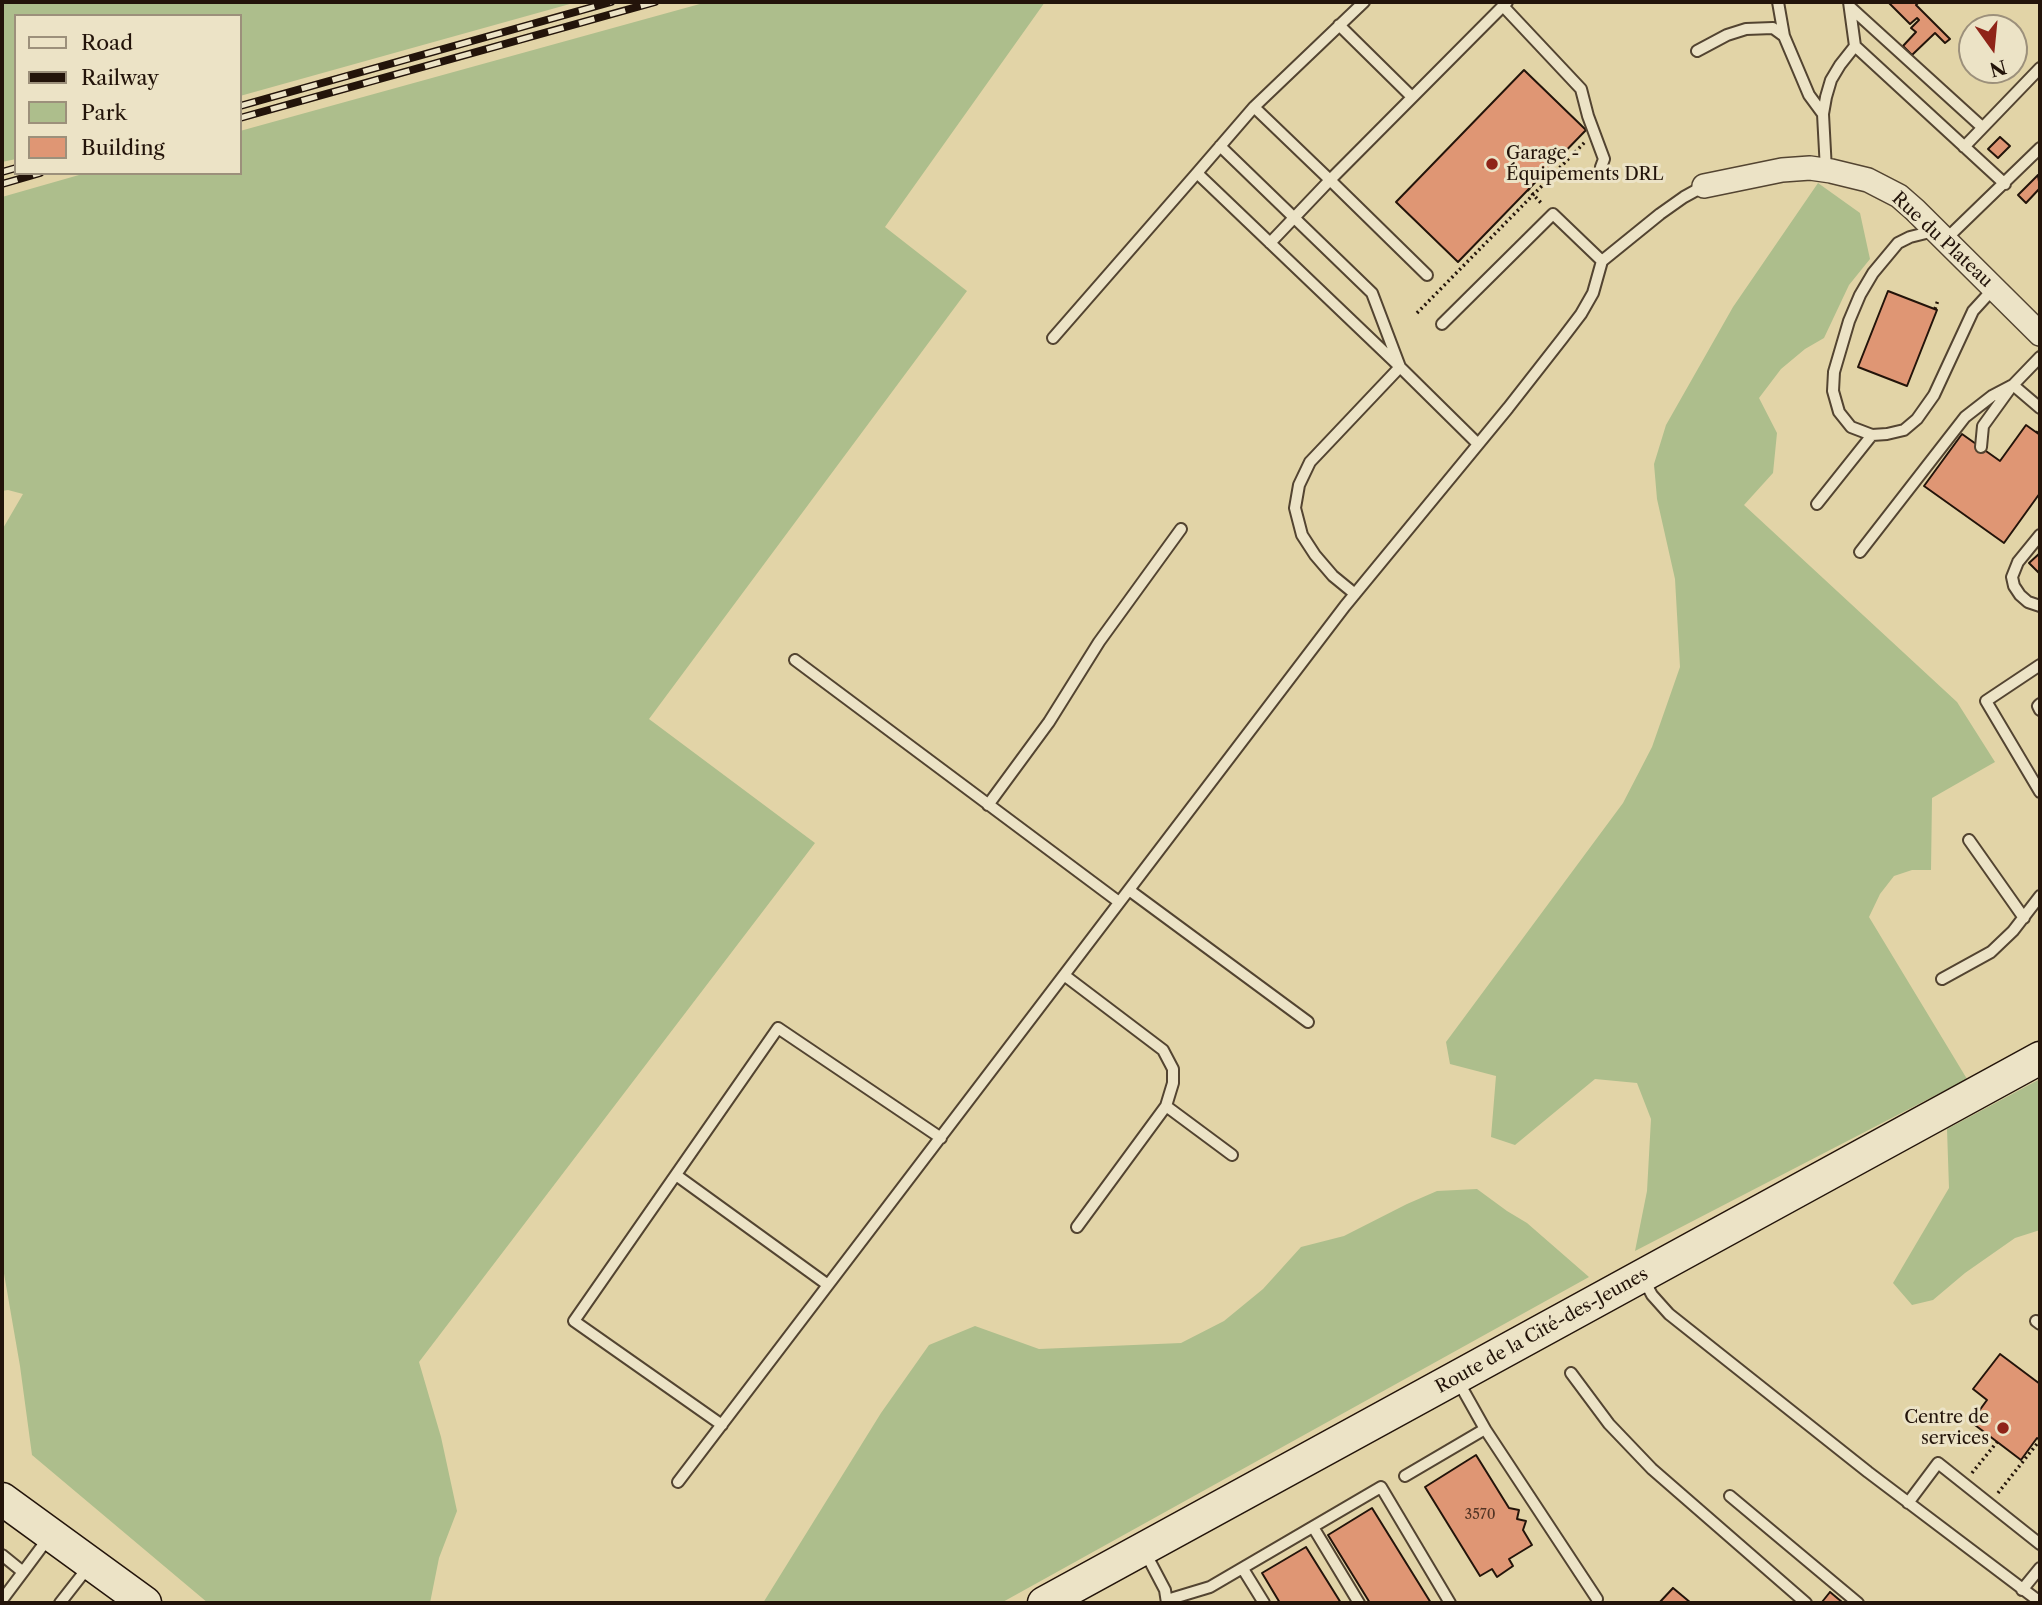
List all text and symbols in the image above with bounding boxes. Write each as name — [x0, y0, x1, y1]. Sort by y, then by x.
legend — [14, 14, 242, 175]
north arrow — [1958, 14, 2028, 84]
text: Road — [81, 30, 133, 55]
text: N — [1987, 55, 2009, 81]
text: Railway — [81, 65, 159, 90]
text: Park — [81, 100, 127, 125]
text: Building — [81, 135, 165, 160]
place label: Garage - Équipements DRL — [1506, 143, 1663, 186]
marker: Garage - Équipements DRL — [1484, 156, 1500, 172]
street label: Rue du Plateau — [1887, 188, 1997, 292]
street label: Route de la Cité-des-Jeunes — [1432, 1263, 1652, 1399]
place label: Centre de services — [1904, 1407, 1989, 1450]
marker: Centre de services — [1995, 1420, 2011, 1436]
house number: 3570 — [1464, 1507, 1496, 1523]

